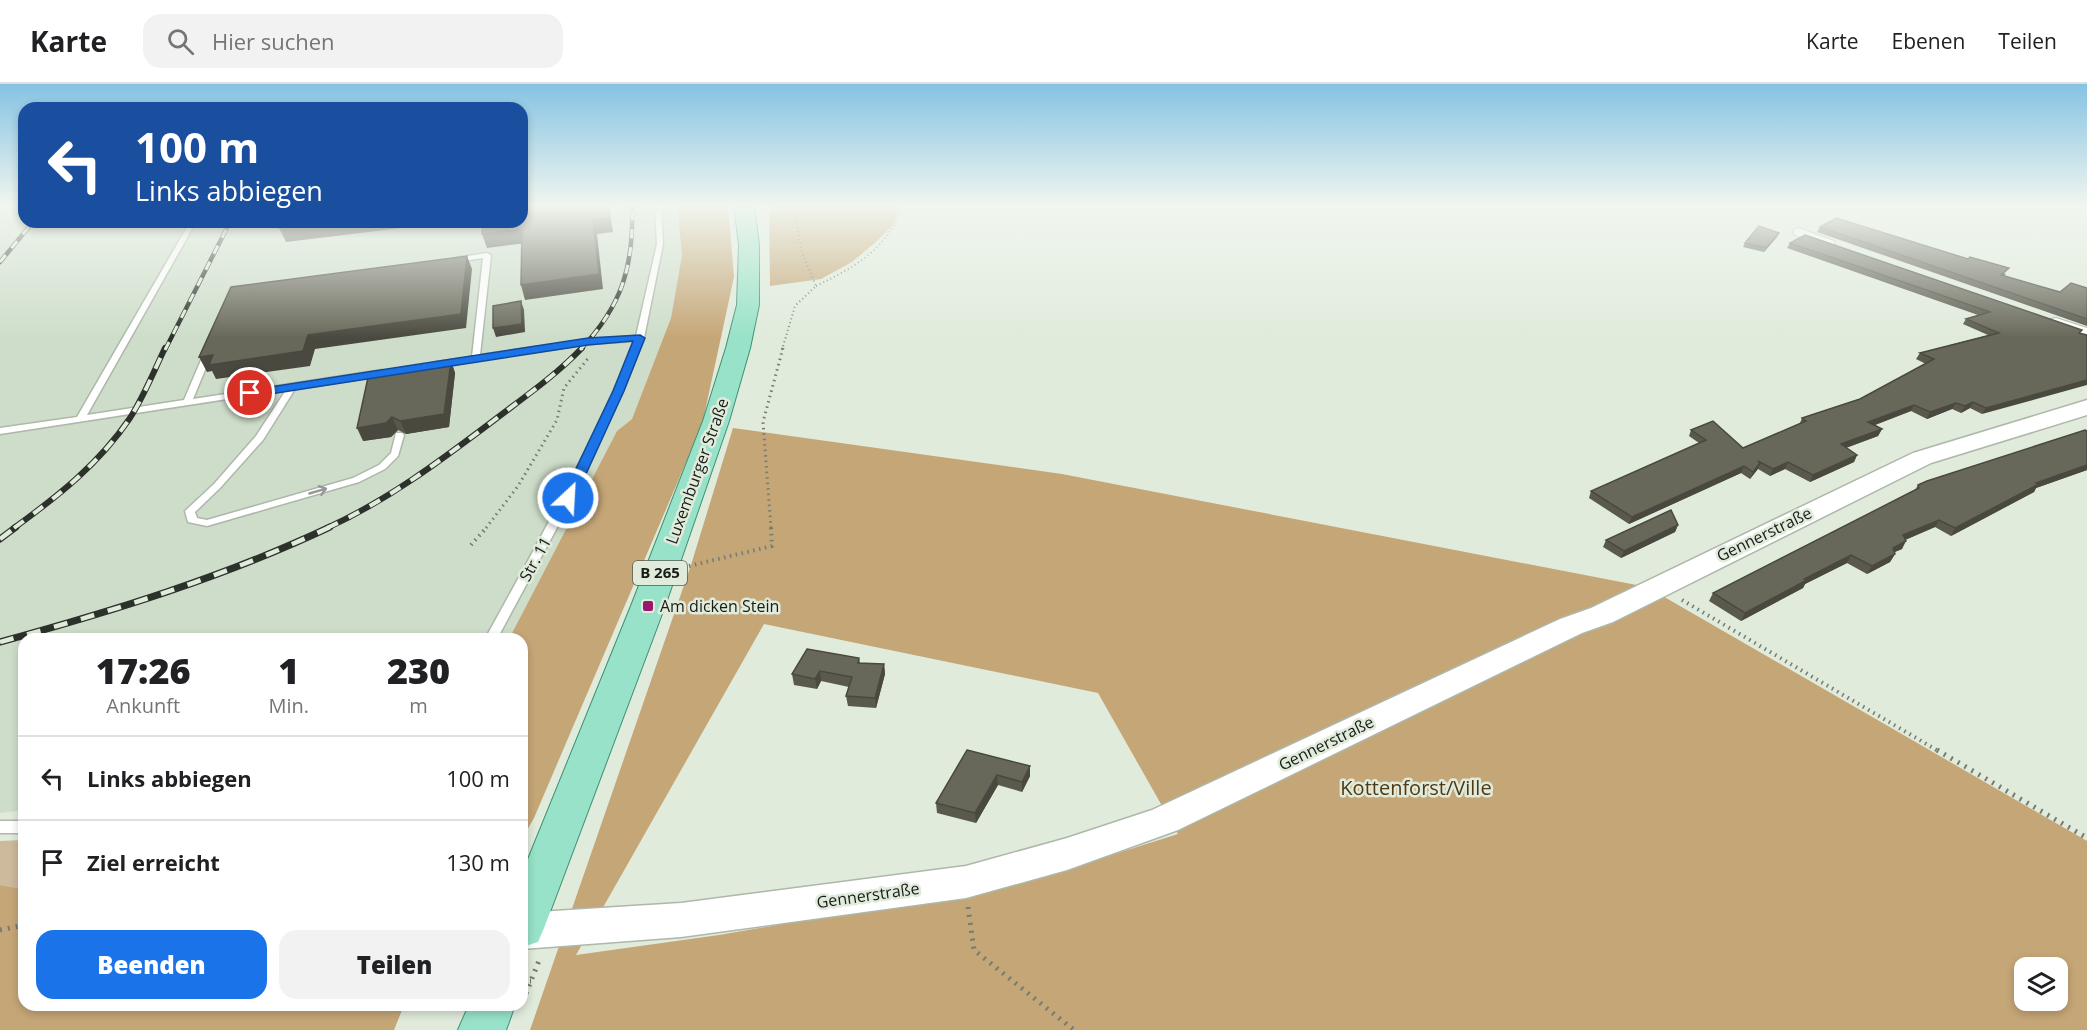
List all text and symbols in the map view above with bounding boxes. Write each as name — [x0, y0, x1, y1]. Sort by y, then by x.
search box — [143, 14, 563, 68]
text: Karte — [30, 22, 107, 60]
icon: search — [164, 25, 197, 58]
text: Hier suchen — [212, 26, 335, 56]
text: Karte — [1806, 27, 1859, 55]
text: Ebenen — [1892, 27, 1965, 55]
text: Teilen — [1998, 27, 2057, 55]
text: 100 m — [135, 118, 259, 175]
icon: left — [36, 126, 114, 204]
text: Links abbiegen — [135, 172, 323, 209]
pin — [224, 367, 275, 418]
icon: arrive — [233, 376, 266, 409]
street label: Luxemburger Straße — [660, 395, 734, 547]
position arrow — [536, 466, 600, 530]
one-way arrow — [309, 485, 328, 496]
street label: Gennerstraße — [1713, 501, 1815, 567]
street label: Str. 11 — [514, 533, 556, 585]
road number: B 265 — [633, 561, 687, 585]
place label: Am dicken Stein — [660, 595, 779, 617]
marker: Am dicken Stein — [641, 599, 655, 613]
text: 17:26 — [96, 646, 191, 695]
text: 1 — [278, 646, 299, 695]
text: 230 — [387, 646, 450, 695]
text: Ankunft — [106, 692, 180, 719]
text: Min. — [268, 692, 309, 719]
text: m — [409, 692, 428, 719]
street label: Gennerstraße — [1275, 710, 1377, 776]
icon: left — [36, 762, 69, 795]
text: Links abbiegen — [87, 763, 252, 793]
text: 100 m — [446, 763, 510, 793]
park label: Kottenforst/Ville — [1340, 774, 1492, 801]
icon: arrive — [36, 846, 69, 879]
text: Ziel erreicht — [87, 847, 220, 877]
text: 130 m — [446, 847, 510, 877]
street label: Gennerstraße — [815, 877, 921, 913]
button: Beenden — [36, 930, 267, 999]
button: Teilen — [279, 930, 510, 999]
map controls — [2014, 957, 2068, 1011]
button: layers — [2014, 957, 2068, 1011]

